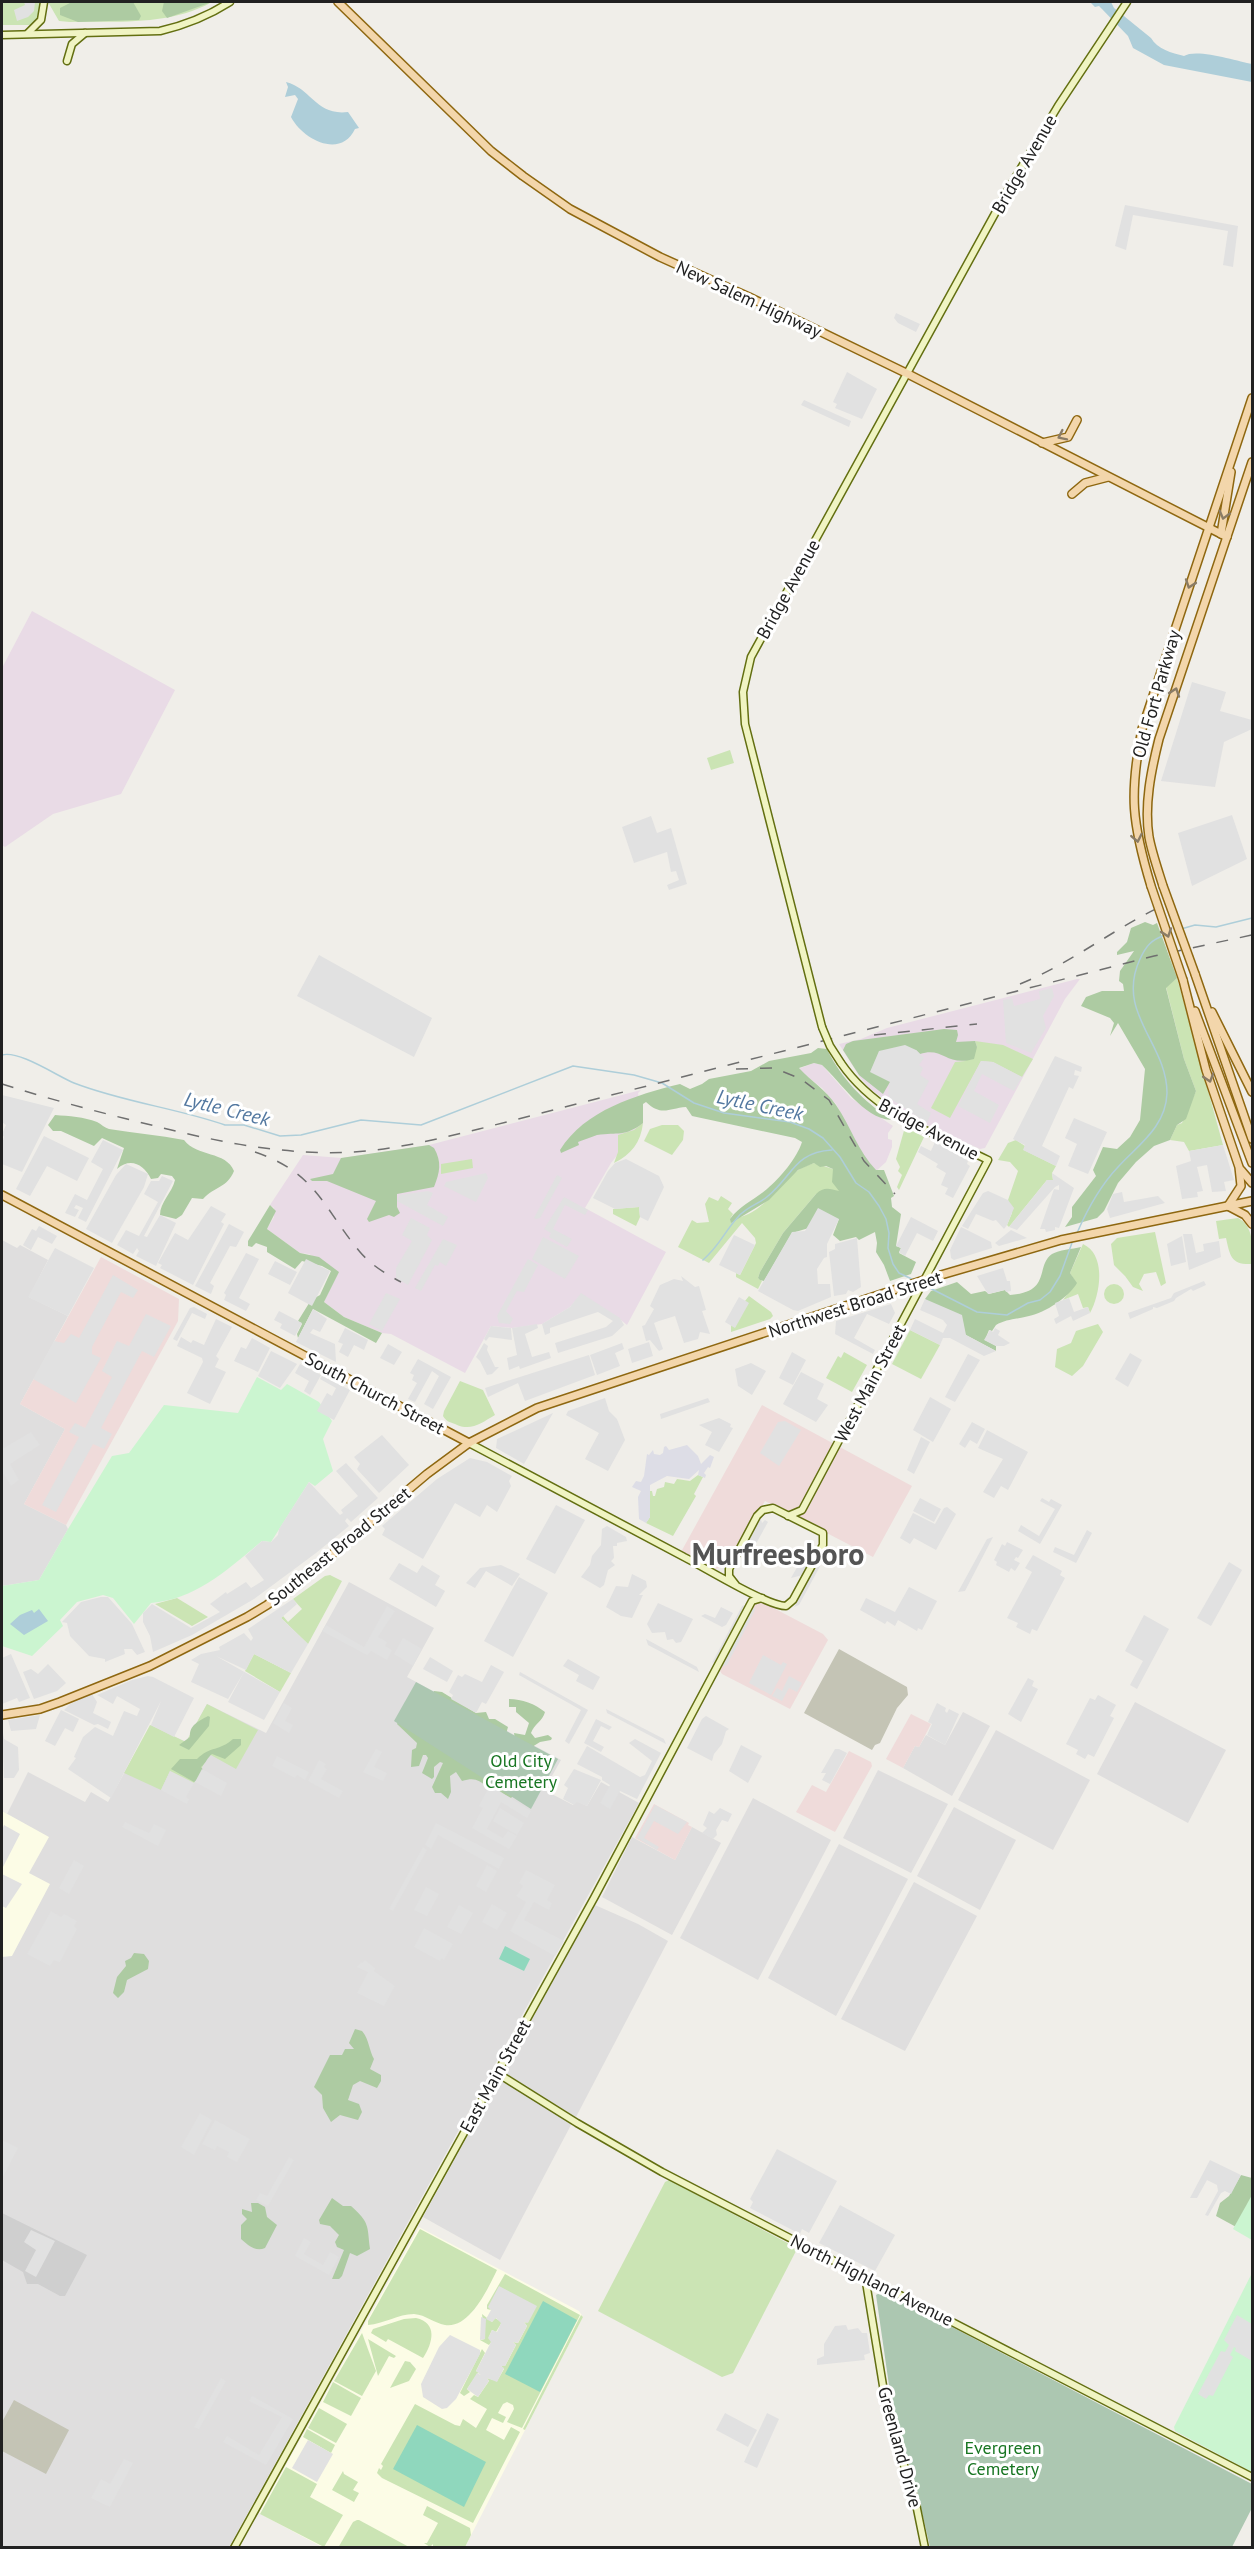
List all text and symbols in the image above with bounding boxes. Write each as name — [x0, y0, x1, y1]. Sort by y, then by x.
street label: Bridge Avenue — [986, 110, 1062, 218]
street label: New Salem Highway — [673, 255, 826, 343]
one-way arrow — [1058, 429, 1069, 441]
one-way arrow — [1218, 510, 1231, 520]
street label: Bridge Avenue — [751, 535, 825, 643]
one-way arrow — [1184, 578, 1197, 589]
street label: Old Fort Parkway — [1127, 627, 1185, 761]
one-way arrow — [1167, 687, 1180, 698]
one-way arrow — [1130, 832, 1143, 842]
one-way arrow — [1160, 927, 1172, 938]
one-way arrow — [1201, 1072, 1214, 1082]
water label: Lytle Creek — [715, 1083, 806, 1127]
water label: Lytle Creek — [181, 1086, 273, 1132]
street label: Bridge Avenue — [875, 1093, 983, 1165]
street label: Northwest Broad Street — [766, 1265, 944, 1343]
street label: West Main Street — [829, 1320, 911, 1446]
street label: South Church Street — [301, 1347, 449, 1439]
street label: Southeast Broad Street — [263, 1481, 415, 1611]
district label: Murfreesboro — [692, 1534, 864, 1573]
park label: Old City Cemetery — [485, 1749, 558, 1793]
street label: East Main Street — [454, 2015, 536, 2137]
street label: North Highland Avenue — [787, 2229, 957, 2331]
street label: Greenland Drive — [873, 2384, 927, 2510]
park label: Evergreen Cemetery — [964, 2436, 1042, 2480]

